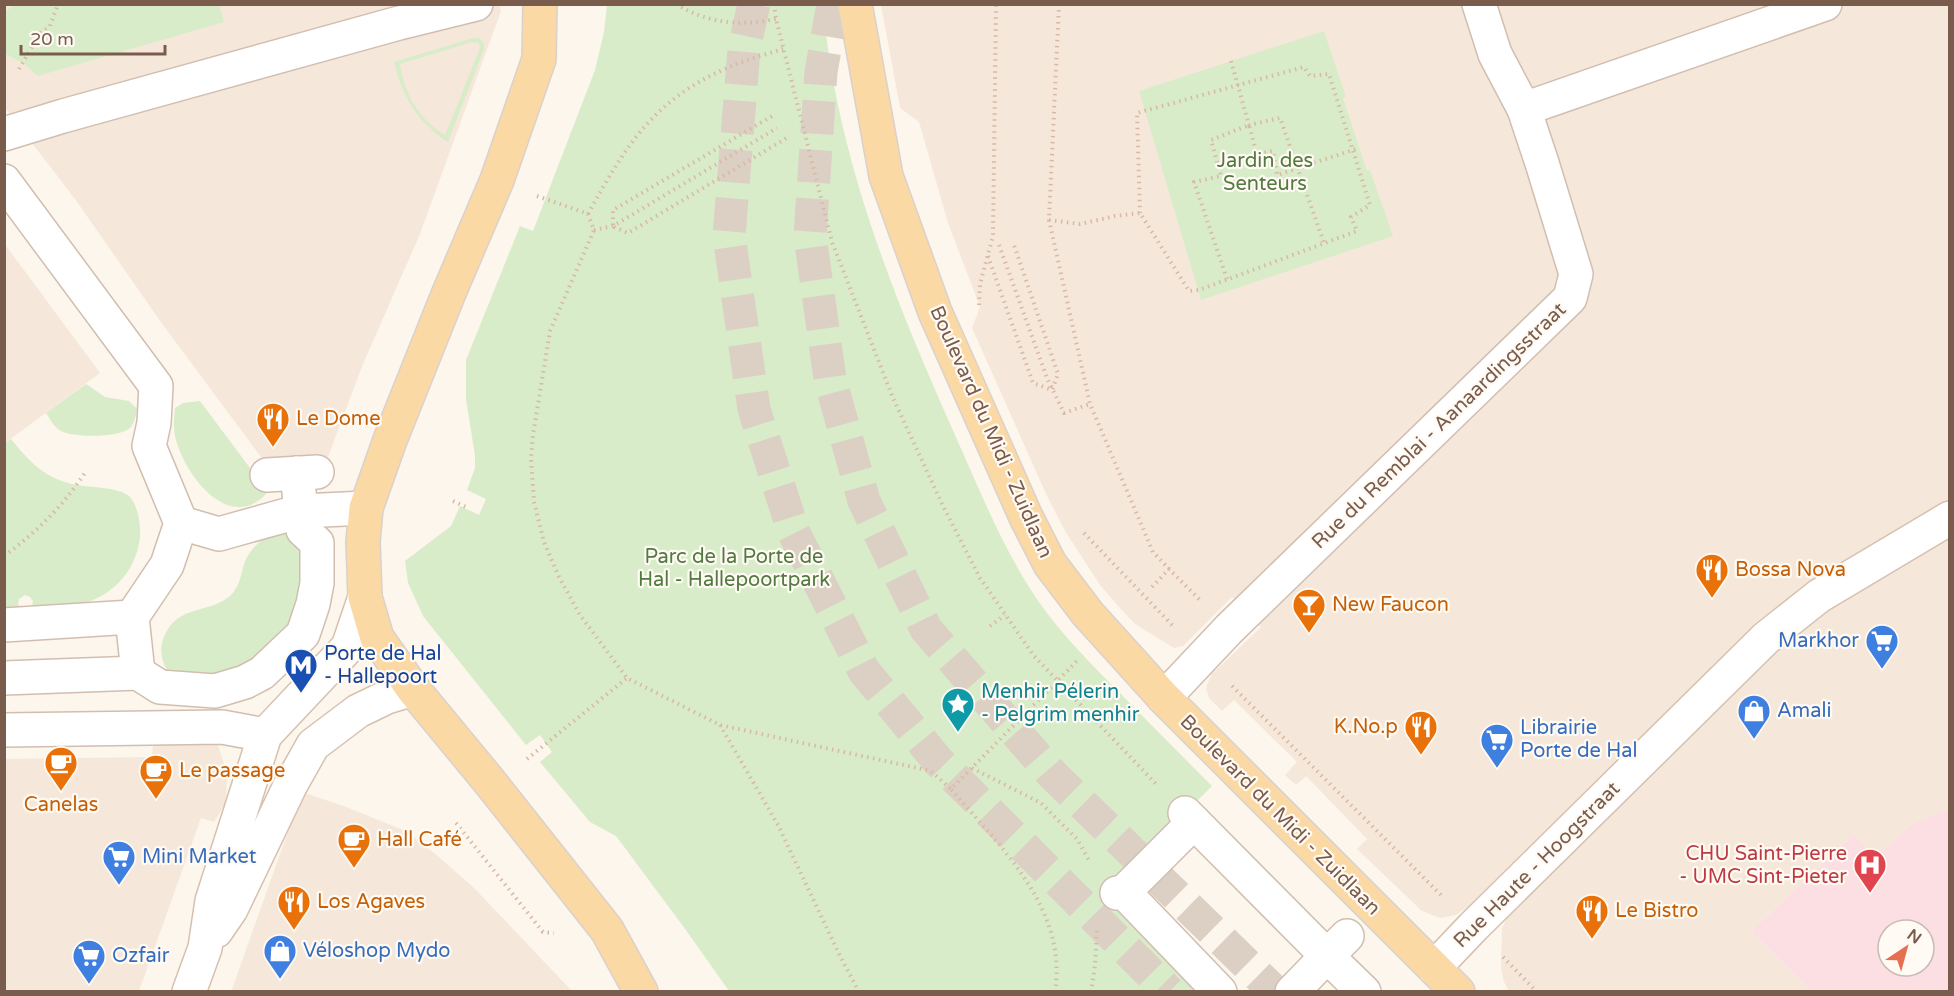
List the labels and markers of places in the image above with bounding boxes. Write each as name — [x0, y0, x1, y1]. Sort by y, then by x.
restaurant icon: Le Dome — [255, 401, 291, 448]
place label: Le Dome — [296, 407, 381, 431]
restaurant icon: Bossa Nova — [1694, 552, 1730, 599]
place label: Bossa Nova — [1735, 558, 1846, 582]
bar icon: New Faucon — [1291, 587, 1327, 634]
place label: New Faucon — [1332, 593, 1449, 617]
supermarket icon: Markhor — [1864, 623, 1900, 670]
place label: Markhor — [1778, 629, 1859, 653]
place label: Porte de Hal - Hallepoort — [324, 642, 441, 689]
metro station icon: Porte de Hal - Hallepoort — [283, 647, 319, 694]
place label: Menhir Pélerin - Pelgrim menhir — [981, 680, 1140, 727]
place icon: Menhir Pélerin - Pelgrim menhir — [940, 686, 976, 733]
shop icon: Amali — [1736, 693, 1772, 740]
place label: Amali — [1777, 699, 1831, 723]
restaurant icon: K.No.p — [1403, 709, 1439, 756]
place label: K.No.p — [1334, 715, 1398, 739]
place label: Librairie Porte de Hal — [1520, 716, 1637, 763]
supermarket icon: Librairie Porte de Hal — [1479, 722, 1515, 769]
cafe icon: Canelas — [43, 745, 79, 792]
cafe icon: Le passage — [138, 753, 174, 800]
place label: Le passage — [179, 759, 285, 783]
place label: Canelas — [24, 793, 98, 817]
cafe icon: Hall Café — [336, 822, 372, 869]
place label: Hall Café — [377, 828, 462, 852]
supermarket icon: Mini Market — [101, 839, 137, 886]
place label: CHU Saint-Pierre - UMC Sint-Pieter — [1679, 842, 1847, 889]
place label: Mini Market — [142, 845, 257, 869]
hospital icon: CHU Saint-Pierre - UMC Sint-Pieter — [1852, 847, 1888, 894]
restaurant icon: Los Agaves — [276, 884, 312, 931]
place label: Los Agaves — [317, 890, 425, 914]
restaurant icon: Le Bistro — [1574, 893, 1610, 940]
place label: Le Bistro — [1615, 899, 1698, 923]
shop icon: Véloshop Mydo — [262, 933, 298, 980]
supermarket icon: Ozfair — [71, 938, 107, 985]
place label: Véloshop Mydo — [303, 939, 451, 963]
place label: Ozfair — [112, 944, 170, 968]

